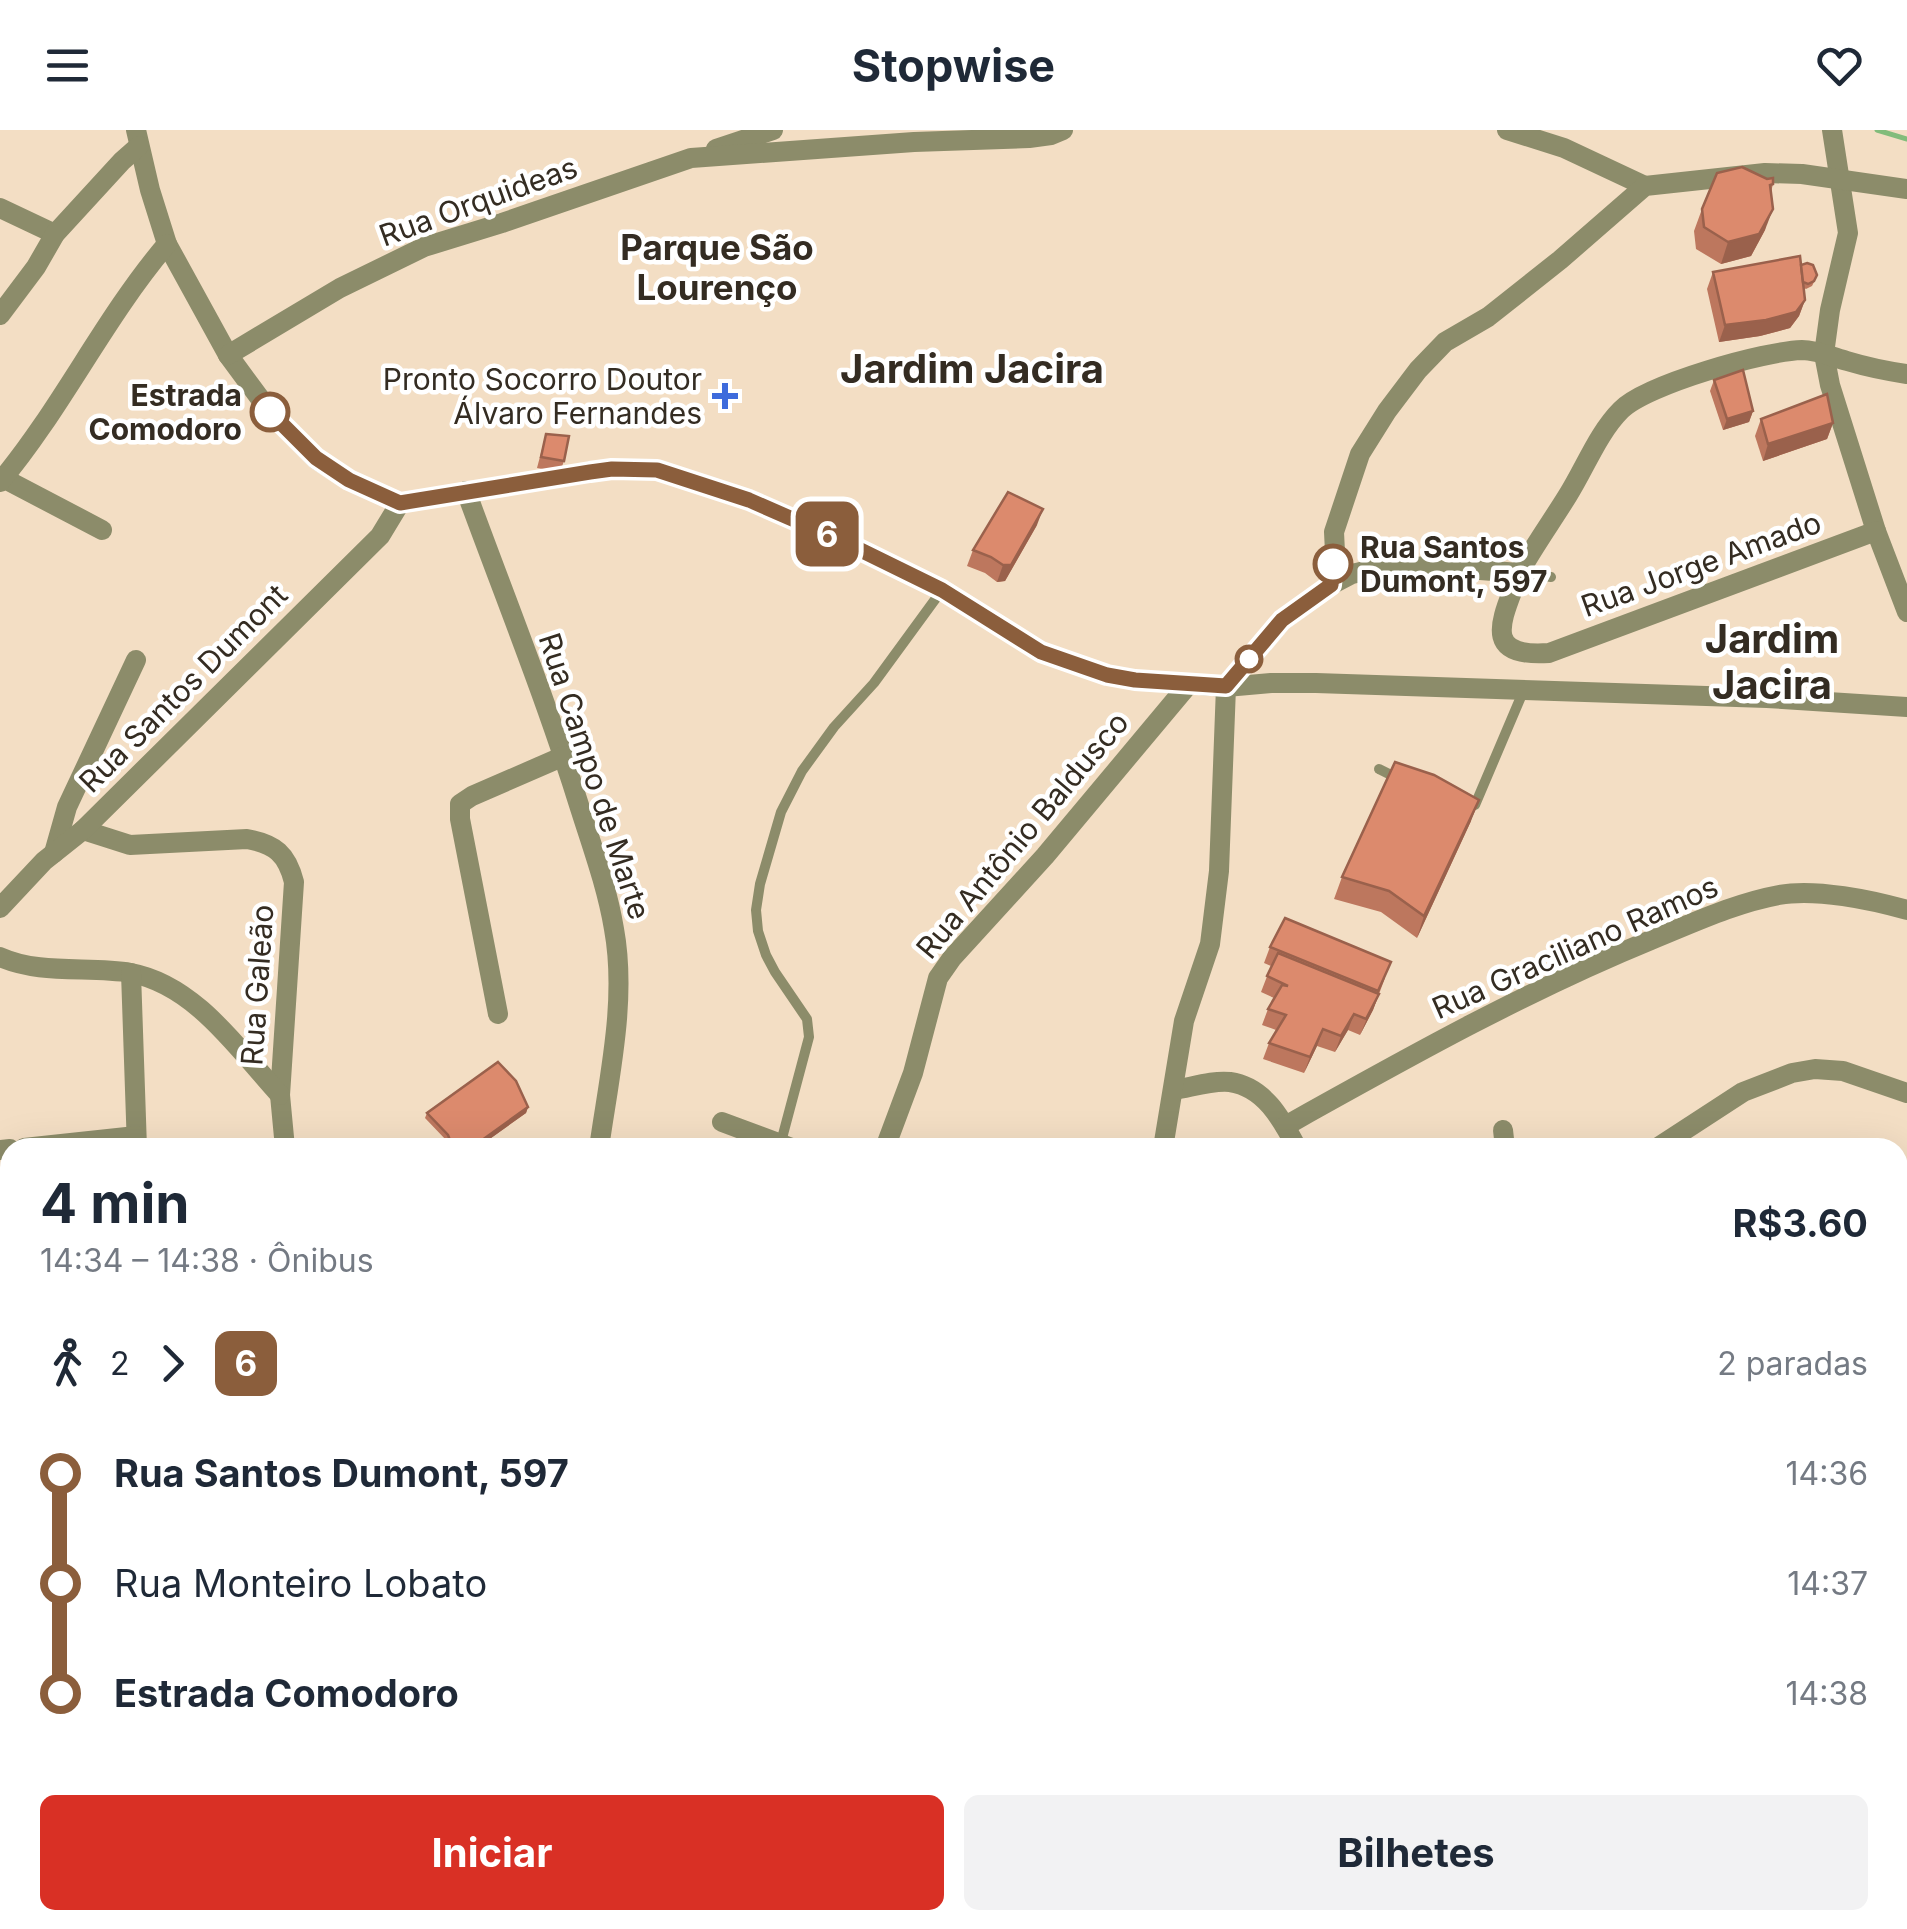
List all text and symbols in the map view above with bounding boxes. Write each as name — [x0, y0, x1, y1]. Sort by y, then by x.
icon: menu — [40, 38, 95, 93]
text: Stopwise — [852, 38, 1055, 93]
icon: heart — [1812, 38, 1867, 93]
street label: Rua Orquideas — [374, 148, 582, 254]
district label: Parque São Lourenço — [620, 226, 814, 308]
district label: Jardim Jacira — [840, 344, 1104, 393]
place label: Pronto Socorro Doutor Álvaro Fernandes — [383, 361, 702, 431]
place label: Estrada Comodoro — [88, 377, 242, 447]
marker: Pronto Socorro Doutor Álvaro Fernandes — [712, 383, 738, 409]
marker: Estrada Comodoro — [251, 393, 289, 431]
line badge: 6 — [794, 502, 860, 566]
street label: Rua Jorge Amado — [1576, 504, 1826, 624]
text: 6 — [816, 513, 838, 555]
place label: Rua Santos Dumont, 597 — [1360, 529, 1548, 599]
marker: Rua Santos Dumont, 597 — [1314, 545, 1352, 583]
street label: Rua Santos Dumont — [72, 576, 295, 799]
district label: Jardim Jacira — [1705, 614, 1839, 709]
street label: Rua Campo de Marte — [532, 628, 658, 924]
unlabelled marker — [1236, 646, 1262, 672]
street label: Rua Antônio Baldusco — [908, 705, 1136, 965]
street label: Rua Graciliano Ramos — [1427, 868, 1723, 1026]
street label: Rua Galeão — [233, 903, 281, 1067]
text: 4 min — [40, 1170, 190, 1236]
text: R$3.60 — [1733, 1200, 1868, 1246]
text: 14:34 – 14:38 · Ônibus — [40, 1241, 374, 1280]
icon: walk — [40, 1336, 95, 1391]
icon: forward — [145, 1336, 200, 1391]
text: 6 — [235, 1342, 257, 1384]
text: 2 — [110, 1344, 130, 1383]
text: 2 paradas — [1717, 1344, 1868, 1383]
text: Rua Santos Dumont, 597 — [114, 1450, 569, 1496]
text: 14:36 — [1785, 1454, 1868, 1493]
text: Rua Monteiro Lobato — [114, 1560, 487, 1606]
text: 14:37 — [1787, 1564, 1868, 1603]
text: Estrada Comodoro — [114, 1670, 459, 1716]
text: 14:38 — [1786, 1674, 1868, 1713]
button: Iniciar — [40, 1795, 944, 1910]
button: Bilhetes — [964, 1795, 1868, 1910]

